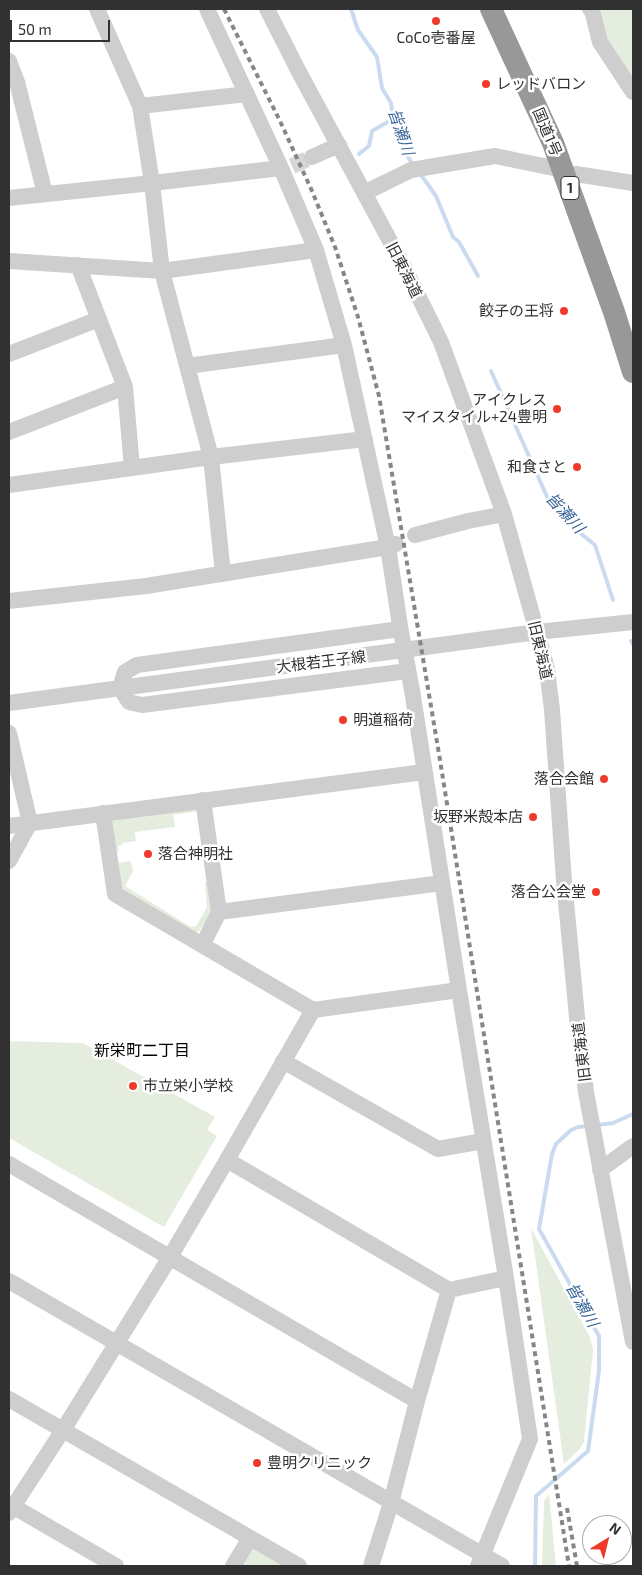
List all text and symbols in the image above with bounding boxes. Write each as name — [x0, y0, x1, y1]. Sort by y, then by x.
scale bar — [12, 10, 112, 42]
marker: CoCo壱番屋 — [430, 15, 442, 27]
text: 50 m — [18, 20, 52, 38]
place label: CoCo壱番屋 — [396, 29, 476, 47]
place label: レッドバロン — [496, 75, 586, 93]
marker: レッドバロン — [480, 78, 492, 90]
street label: 国道1号 — [529, 105, 565, 159]
water label: 皆瀬川 — [384, 106, 418, 158]
road number: 1 — [561, 177, 579, 200]
street label: 旧東海道 — [382, 239, 426, 301]
place label: 餃子の王将 — [479, 302, 554, 320]
marker: 餃子の王将 — [558, 305, 570, 317]
place label: アイクレス マイスタイル+24豊明 — [401, 391, 547, 426]
marker: アイクレス マイスタイル+24豊明 — [551, 403, 563, 415]
place label: 和食さと — [507, 458, 567, 476]
marker: 和食さと — [571, 461, 583, 473]
water label: 皆瀬川 — [542, 489, 588, 537]
street label: 旧東海道 — [524, 619, 556, 681]
street label: 大根若王子線 — [275, 648, 367, 676]
place label: 明道稲荷 — [353, 711, 413, 729]
marker: 明道稲荷 — [337, 714, 349, 726]
place label: 落合会館 — [534, 770, 594, 788]
marker: 落合会館 — [598, 773, 610, 785]
place label: 坂野米殻本店 — [433, 808, 523, 826]
marker: 坂野米殻本店 — [527, 811, 539, 823]
place label: 落合神明社 — [158, 845, 233, 863]
marker: 落合神明社 — [142, 848, 154, 860]
place label: 落合公会堂 — [511, 883, 586, 901]
marker: 落合公会堂 — [590, 886, 602, 898]
street label: 旧東海道 — [569, 1021, 595, 1083]
district label: 新栄町二丁目 — [94, 1041, 190, 1061]
place label: 市立栄小学校 — [143, 1077, 233, 1095]
marker: 市立栄小学校 — [127, 1080, 139, 1092]
water label: 皆瀬川 — [562, 1279, 602, 1331]
place label: 豊明クリニック — [267, 1454, 372, 1472]
marker: 豊明クリニック — [251, 1457, 263, 1469]
north arrow — [582, 1515, 632, 1565]
text: N — [606, 1518, 625, 1538]

